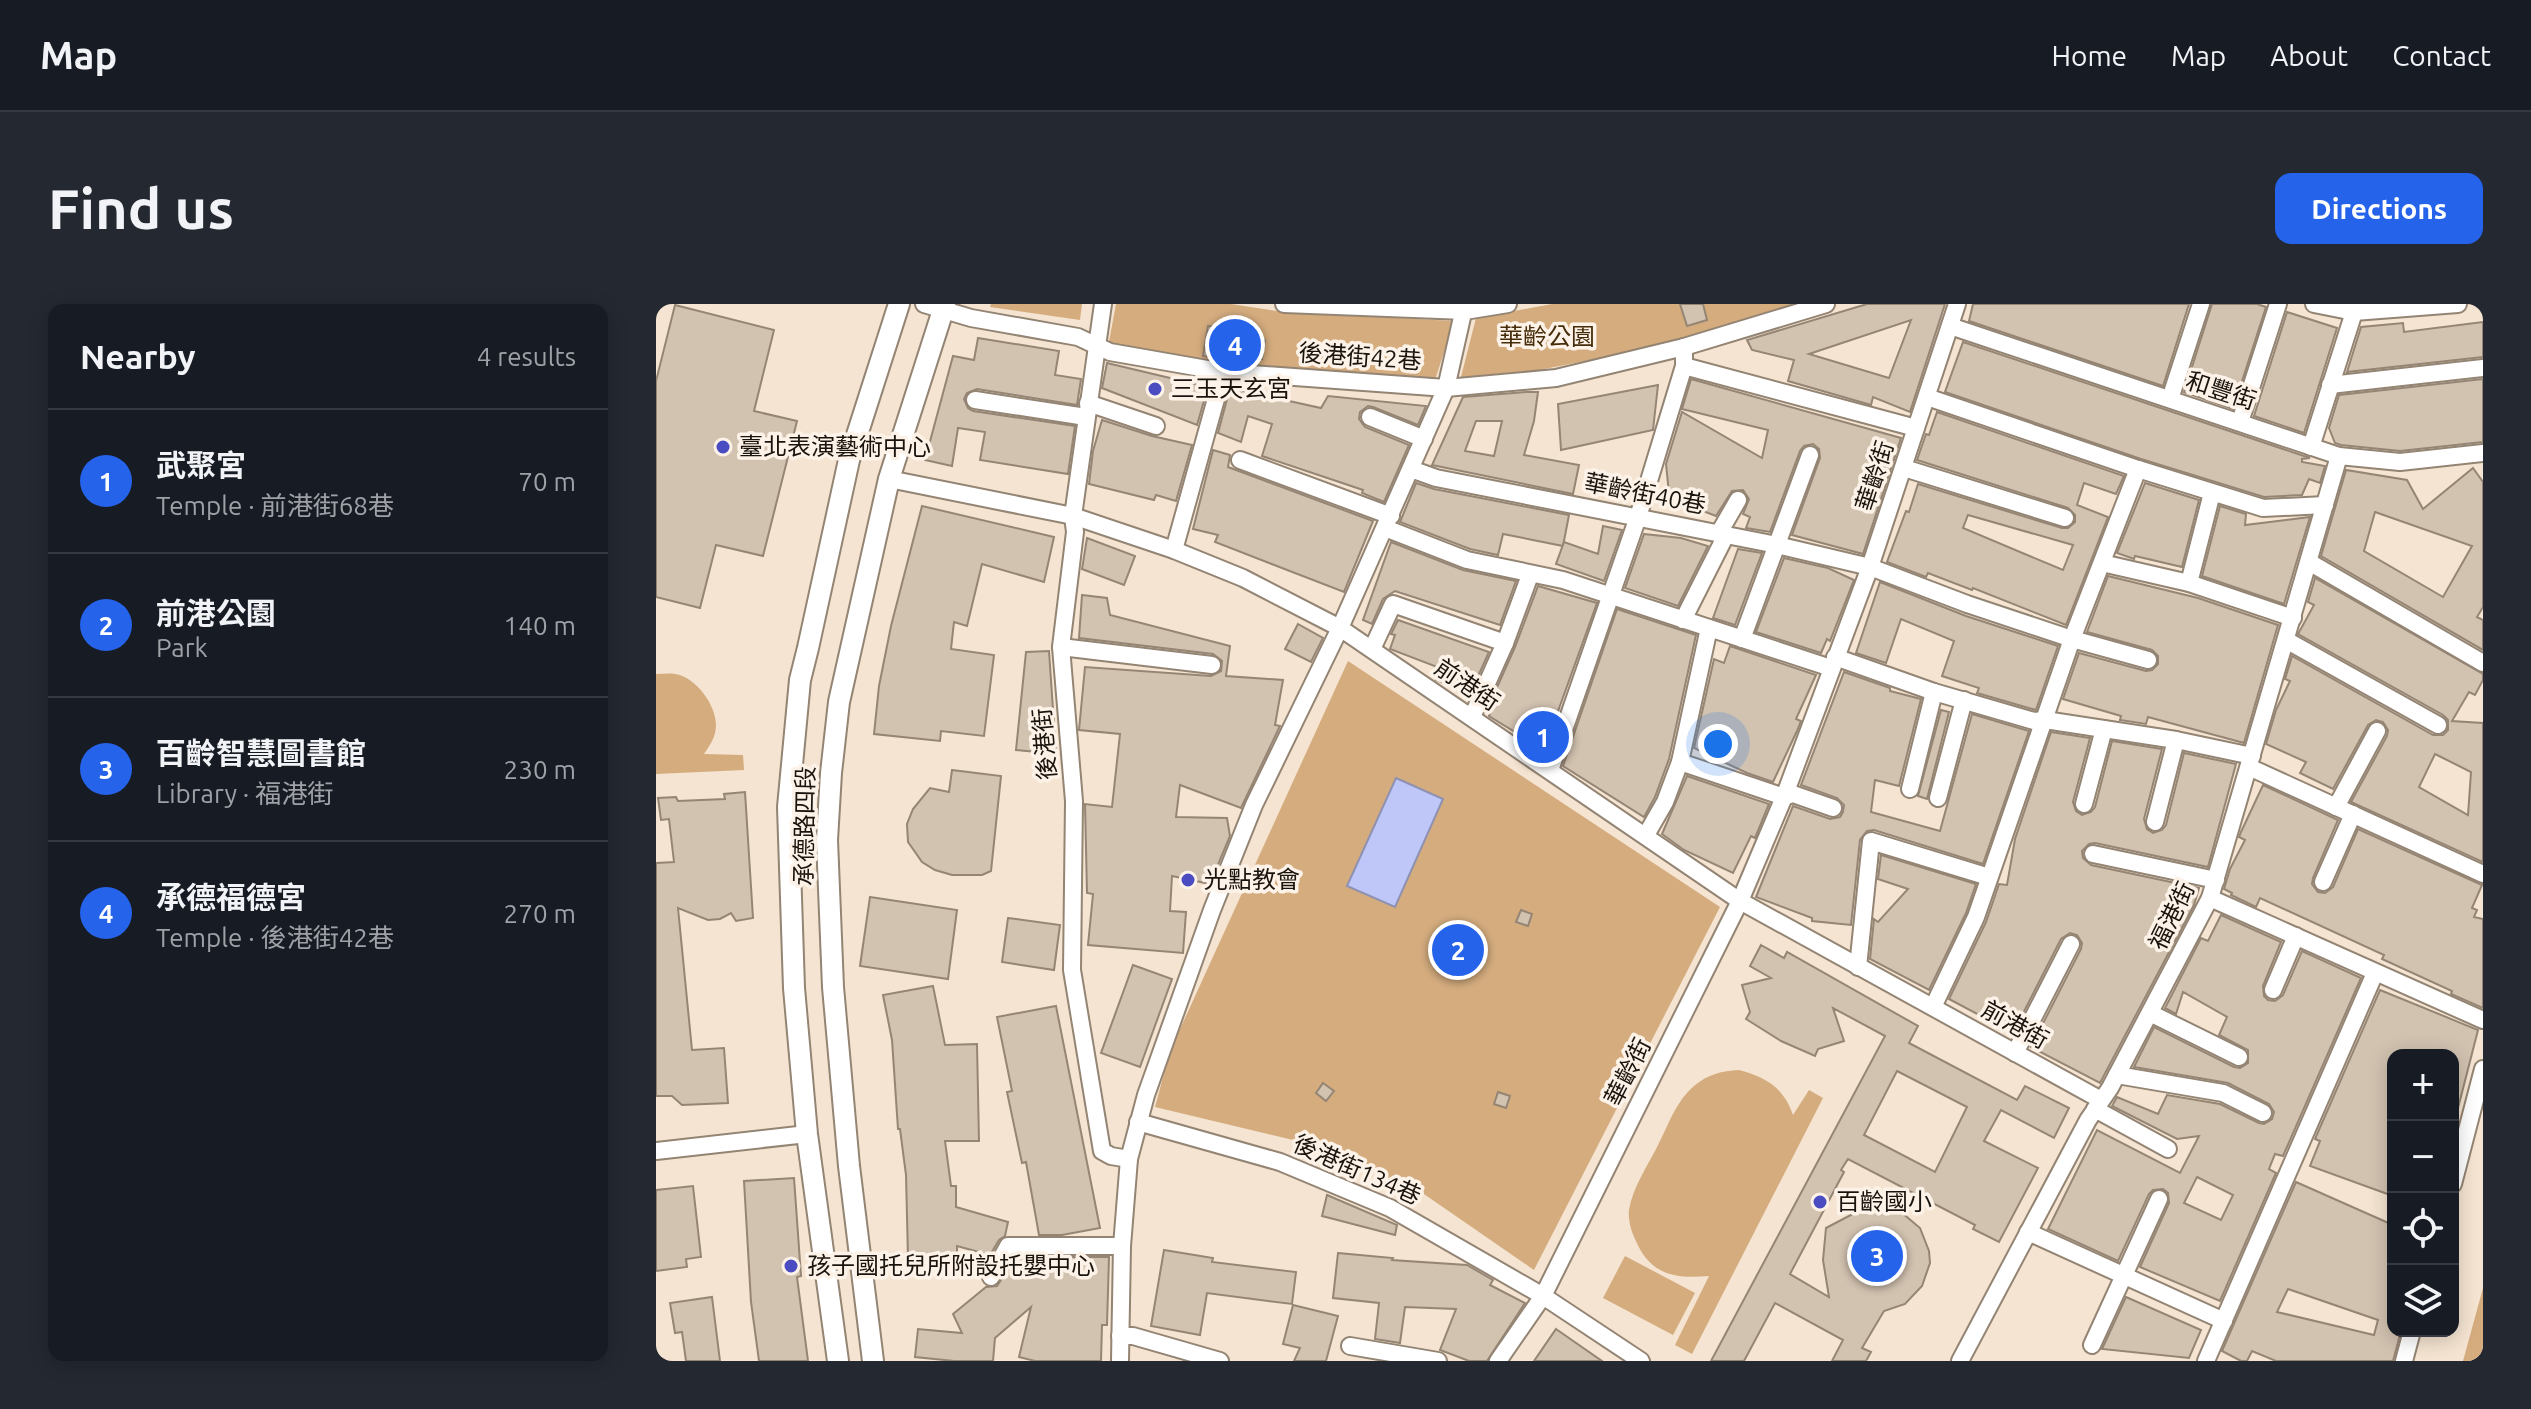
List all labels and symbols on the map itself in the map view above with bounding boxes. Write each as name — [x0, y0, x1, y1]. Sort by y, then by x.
pin: 4 — [1209, 315, 1261, 375]
park label: 華齡公園 — [1499, 323, 1595, 350]
street label: 後港街42巷 — [1298, 339, 1422, 374]
street label: 和豐街 — [2183, 367, 2260, 414]
place label: 三玉天玄宮 — [1171, 375, 1291, 402]
marker: 三玉天玄宮 — [1146, 380, 1164, 398]
place label: 臺北表演藝術中心 — [739, 433, 931, 460]
street label: 華齡街 — [1851, 437, 1898, 514]
marker: 臺北表演藝術中心 — [714, 438, 732, 456]
street label: 華齡街40巷 — [1582, 469, 1708, 519]
street label: 前港街 — [1430, 653, 1505, 716]
street label: 後港街 — [1028, 707, 1061, 781]
pin: 1 — [1517, 707, 1569, 767]
your location — [1698, 724, 1738, 764]
street label: 承德路四段 — [790, 766, 819, 886]
place label: 光點教會 — [1204, 866, 1300, 893]
marker: 光點教會 — [1179, 871, 1197, 889]
street label: 福港街 — [2144, 878, 2199, 954]
pin: 2 — [1432, 920, 1484, 980]
street label: 前港街 — [1977, 995, 2053, 1054]
street label: 華齡街 — [1599, 1034, 1656, 1110]
street label: 後港街134巷 — [1289, 1129, 1425, 1210]
place label: 百齡國小 — [1836, 1188, 1932, 1215]
marker: 百齡國小 — [1811, 1193, 1829, 1211]
pin: 3 — [1851, 1226, 1903, 1286]
place label: 孩子國托兒所附設托嬰中心 — [807, 1252, 1095, 1279]
marker: 孩子國托兒所附設托嬰中心 — [782, 1257, 800, 1275]

